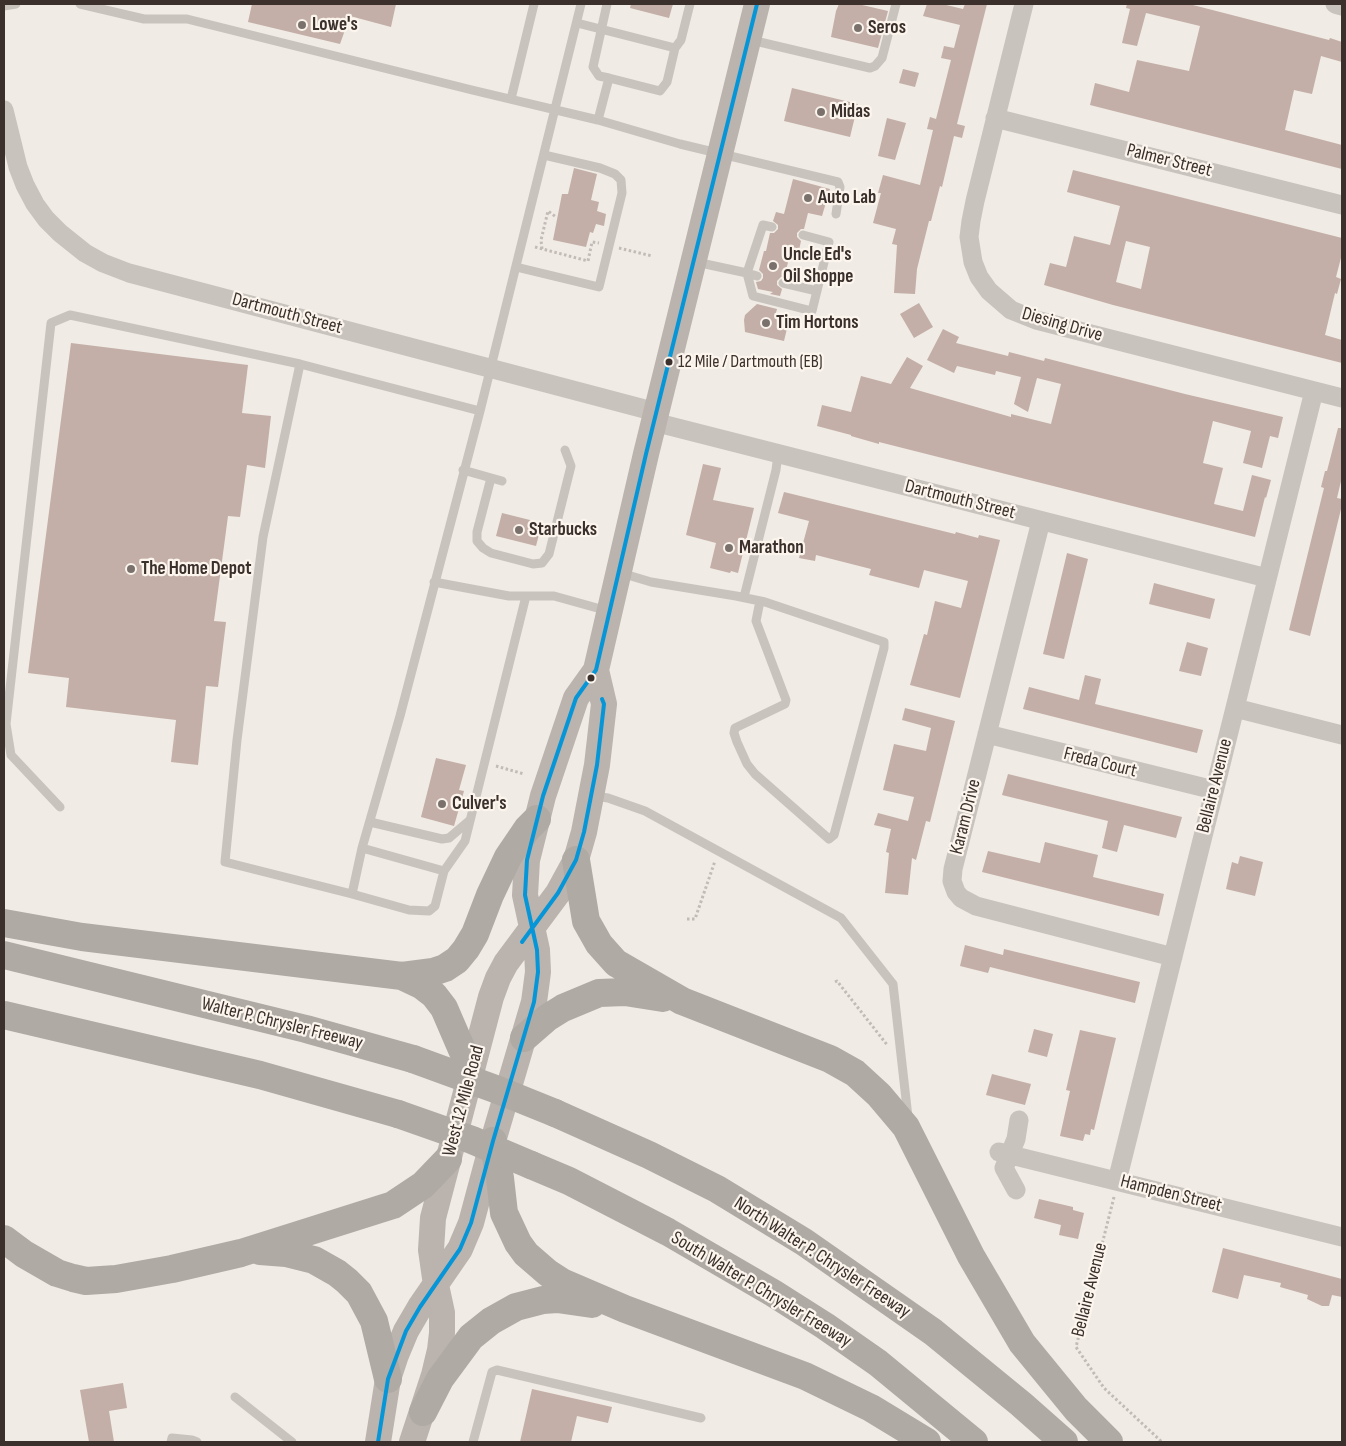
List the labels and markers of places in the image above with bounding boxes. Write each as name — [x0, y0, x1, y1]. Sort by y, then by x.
place label: Lowe's — [312, 14, 358, 36]
place label: Seros — [868, 17, 906, 39]
marker: Lowe's — [296, 19, 308, 31]
marker: Seros — [852, 22, 864, 34]
place label: Midas — [831, 101, 870, 123]
marker: Midas — [815, 106, 827, 118]
place label: Auto Lab — [818, 187, 876, 209]
marker: Auto Lab — [802, 192, 814, 204]
place label: Uncle Ed's Oil Shoppe — [783, 244, 853, 288]
marker: Uncle Ed's Oil Shoppe — [767, 260, 779, 272]
place label: Tim Hortons — [776, 312, 858, 334]
marker: Tim Hortons — [760, 317, 772, 329]
place label: 12 Mile / Dartmouth (EB) — [678, 351, 823, 373]
marker: 12 Mile / Dartmouth (EB) — [664, 357, 674, 367]
place label: Starbucks — [529, 519, 597, 541]
marker: Starbucks — [513, 524, 525, 536]
place label: Marathon — [739, 537, 804, 559]
marker: Marathon — [723, 542, 735, 554]
place label: The Home Depot — [141, 558, 251, 580]
marker: The Home Depot — [125, 563, 137, 575]
unlabelled marker — [586, 673, 596, 683]
place label: Culver's — [452, 793, 507, 815]
marker: Culver's — [436, 798, 448, 810]

